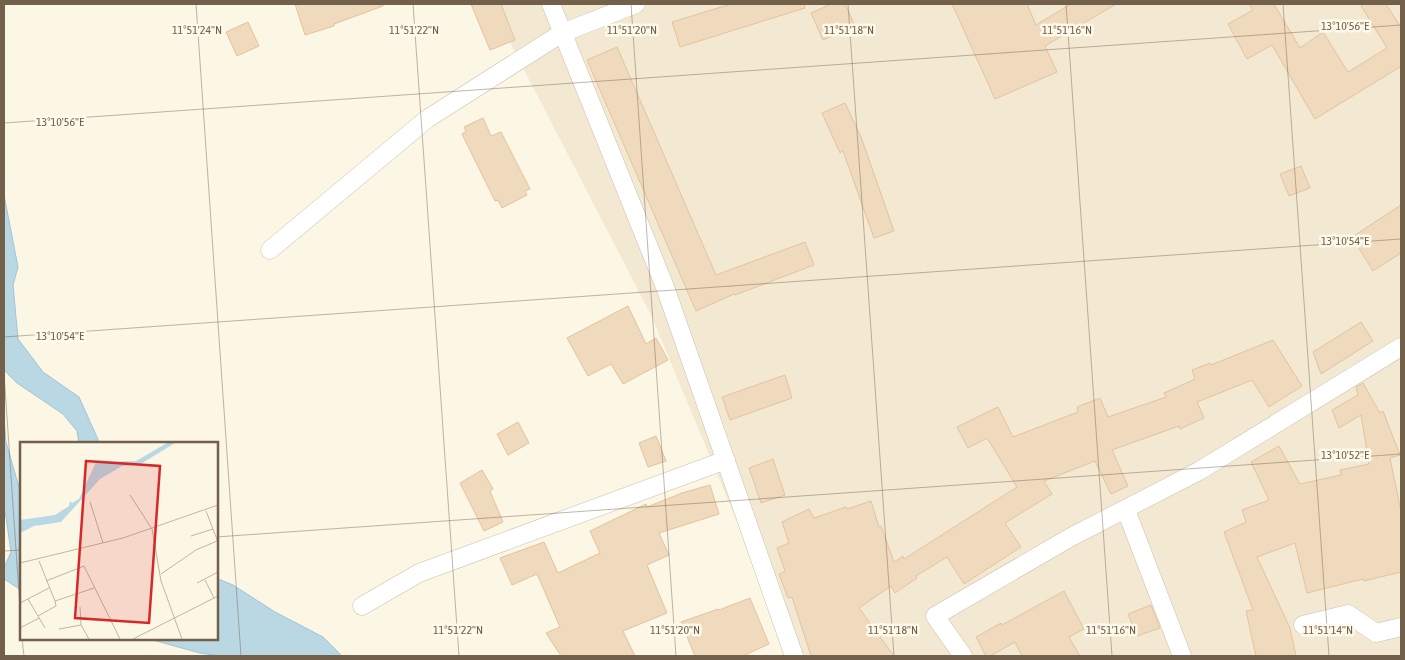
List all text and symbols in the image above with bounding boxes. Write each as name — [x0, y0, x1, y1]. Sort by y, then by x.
text: 13°10'56"E — [1321, 19, 1369, 33]
text: 11°51'24"N — [172, 23, 222, 37]
text: 11°51'22"N — [389, 23, 439, 37]
text: 11°51'20"N — [607, 23, 657, 37]
text: 11°51'18"N — [824, 23, 874, 37]
text: 11°51'16"N — [1042, 23, 1092, 37]
text: 13°10'56"E — [36, 115, 84, 129]
text: 13°10'54"E — [1321, 234, 1369, 248]
text: 13°10'54"E — [36, 329, 84, 343]
inset map — [20, 442, 218, 640]
text: 13°10'52"E — [1321, 448, 1369, 462]
text: 11°51'22"N — [433, 623, 483, 637]
text: 11°51'20"N — [650, 623, 700, 637]
text: 11°51'18"N — [868, 623, 918, 637]
text: 11°51'16"N — [1086, 623, 1136, 637]
text: 11°51'14"N — [1303, 623, 1353, 637]

